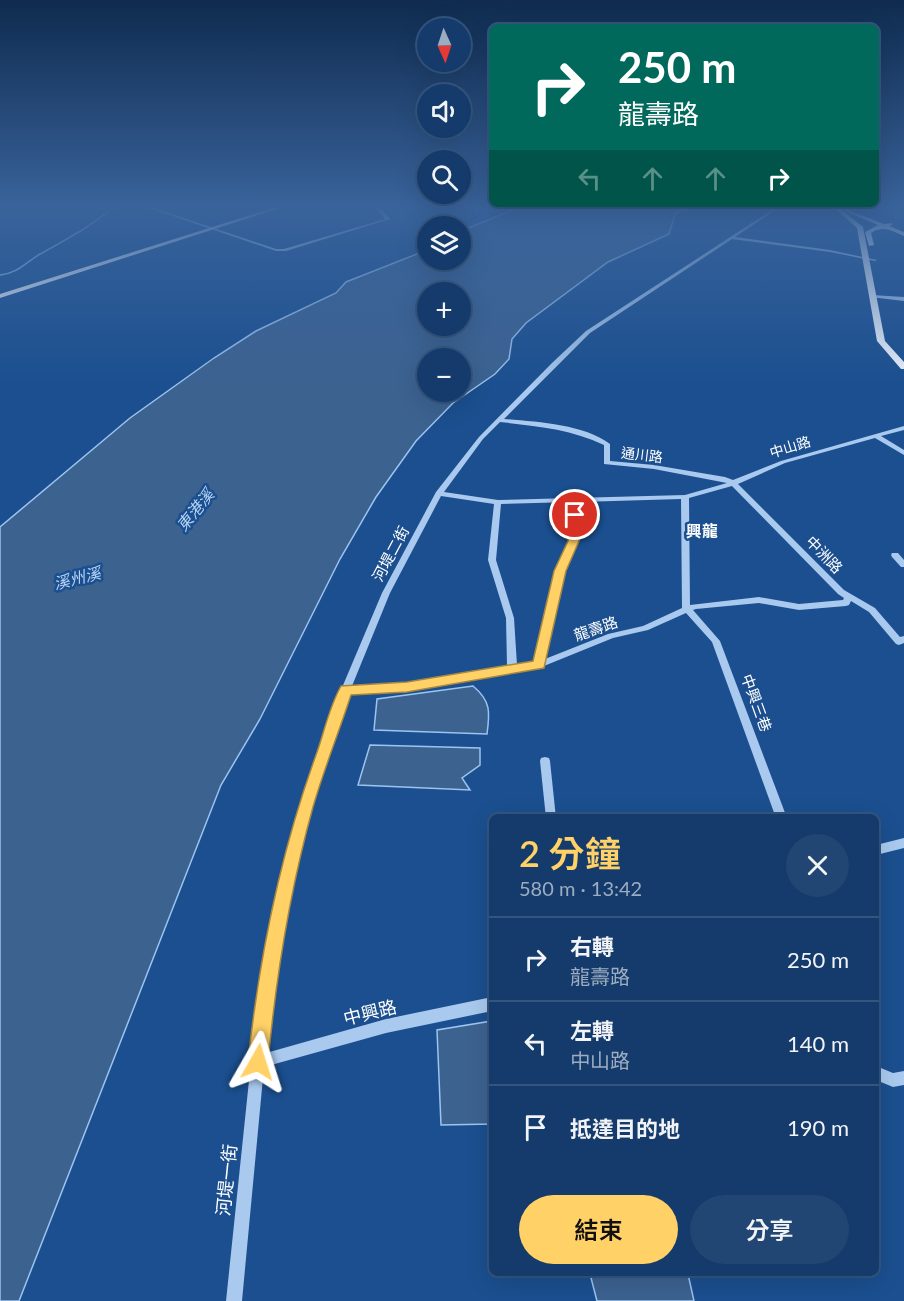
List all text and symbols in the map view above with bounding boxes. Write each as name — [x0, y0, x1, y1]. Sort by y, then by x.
north arrow — [417, 18, 471, 72]
map controls — [417, 18, 471, 402]
text: 250 m — [618, 42, 736, 92]
icon: right — [519, 48, 597, 126]
button: sound — [417, 84, 471, 138]
text: 龍壽路 — [618, 97, 699, 130]
button: search — [417, 150, 471, 204]
icon: left — [573, 162, 606, 195]
icon: ahead — [636, 162, 669, 195]
icon: ahead — [699, 162, 732, 195]
icon: right — [762, 162, 795, 195]
button: layers — [417, 216, 471, 270]
button: + — [417, 282, 471, 336]
button: − — [417, 348, 471, 402]
street label: 中山路 — [767, 432, 812, 461]
street label: 通川路 — [620, 444, 664, 465]
water label: 東港溪 — [172, 484, 218, 534]
pin — [549, 489, 600, 540]
icon: arrive — [558, 498, 591, 531]
district label: 興龍 — [686, 521, 718, 540]
street label: 河堤二街 — [368, 523, 412, 584]
street label: 中洲路 — [803, 532, 847, 577]
water label: 溪州溪 — [51, 562, 104, 593]
street label: 龍壽路 — [571, 612, 620, 644]
street label: 中興三巷 — [738, 671, 776, 734]
text: 2 分鐘 — [519, 831, 621, 875]
button: close — [786, 834, 849, 897]
text: 580 m · 13:42 — [519, 876, 642, 900]
text: 右轉 — [570, 933, 614, 960]
icon: right — [519, 943, 552, 976]
text: 250 m — [787, 946, 849, 973]
text: 龍壽路 — [570, 964, 630, 988]
street label: 中興路 — [341, 995, 399, 1029]
text: 左轉 — [570, 1017, 614, 1044]
icon: left — [519, 1027, 552, 1060]
position arrow — [226, 1030, 290, 1094]
text: 140 m — [787, 1030, 849, 1057]
text: 中山路 — [570, 1048, 630, 1072]
icon: arrive — [519, 1111, 552, 1144]
text: 190 m — [787, 1114, 849, 1141]
text: 抵達目的地 — [570, 1115, 680, 1142]
street label: 河堤一街 — [211, 1143, 241, 1217]
button: 結束 — [519, 1195, 678, 1264]
button: 分享 — [690, 1195, 849, 1264]

